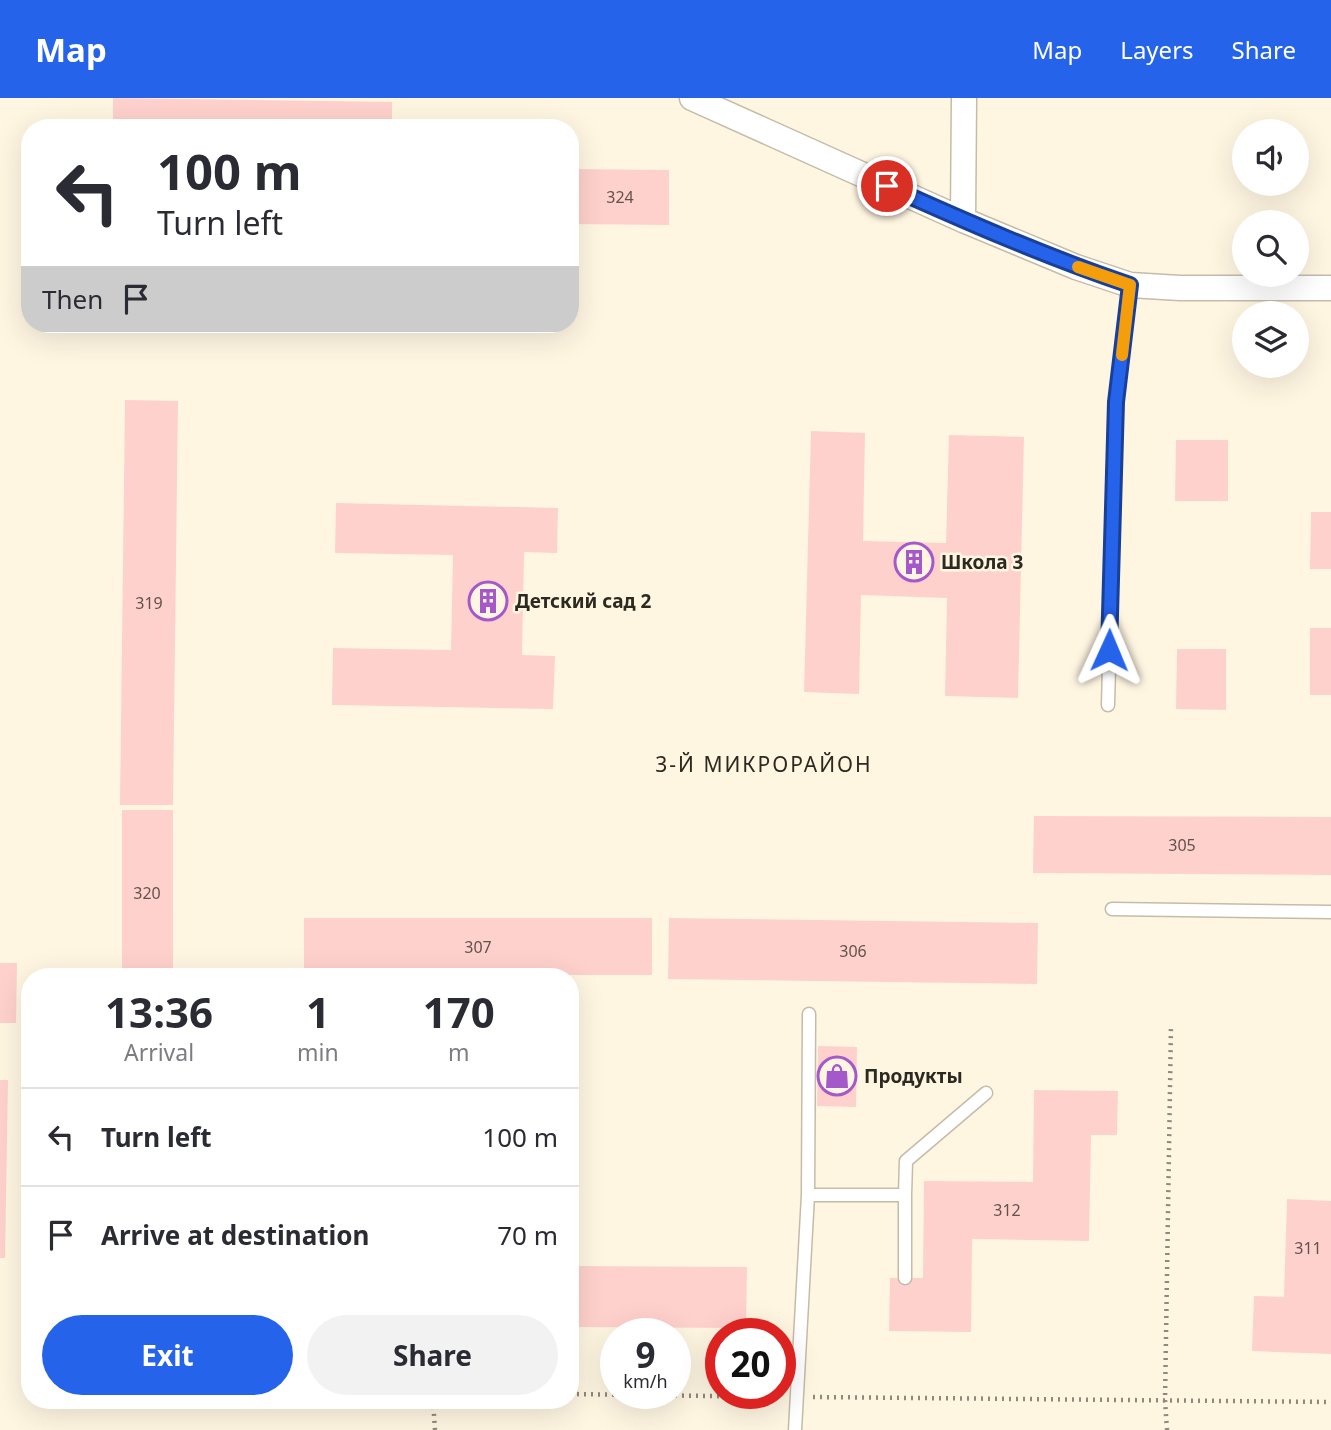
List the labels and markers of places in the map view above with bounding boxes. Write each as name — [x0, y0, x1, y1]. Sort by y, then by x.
pin — [857, 156, 917, 216]
building icon: Школа 3 — [893, 541, 935, 583]
place label: Школа 3 — [941, 549, 1023, 575]
building icon: Детский сад 2 — [467, 580, 509, 622]
place label: Детский сад 2 — [515, 588, 652, 614]
shop icon: Продукты — [816, 1055, 858, 1097]
place label: Продукты — [864, 1063, 963, 1089]

